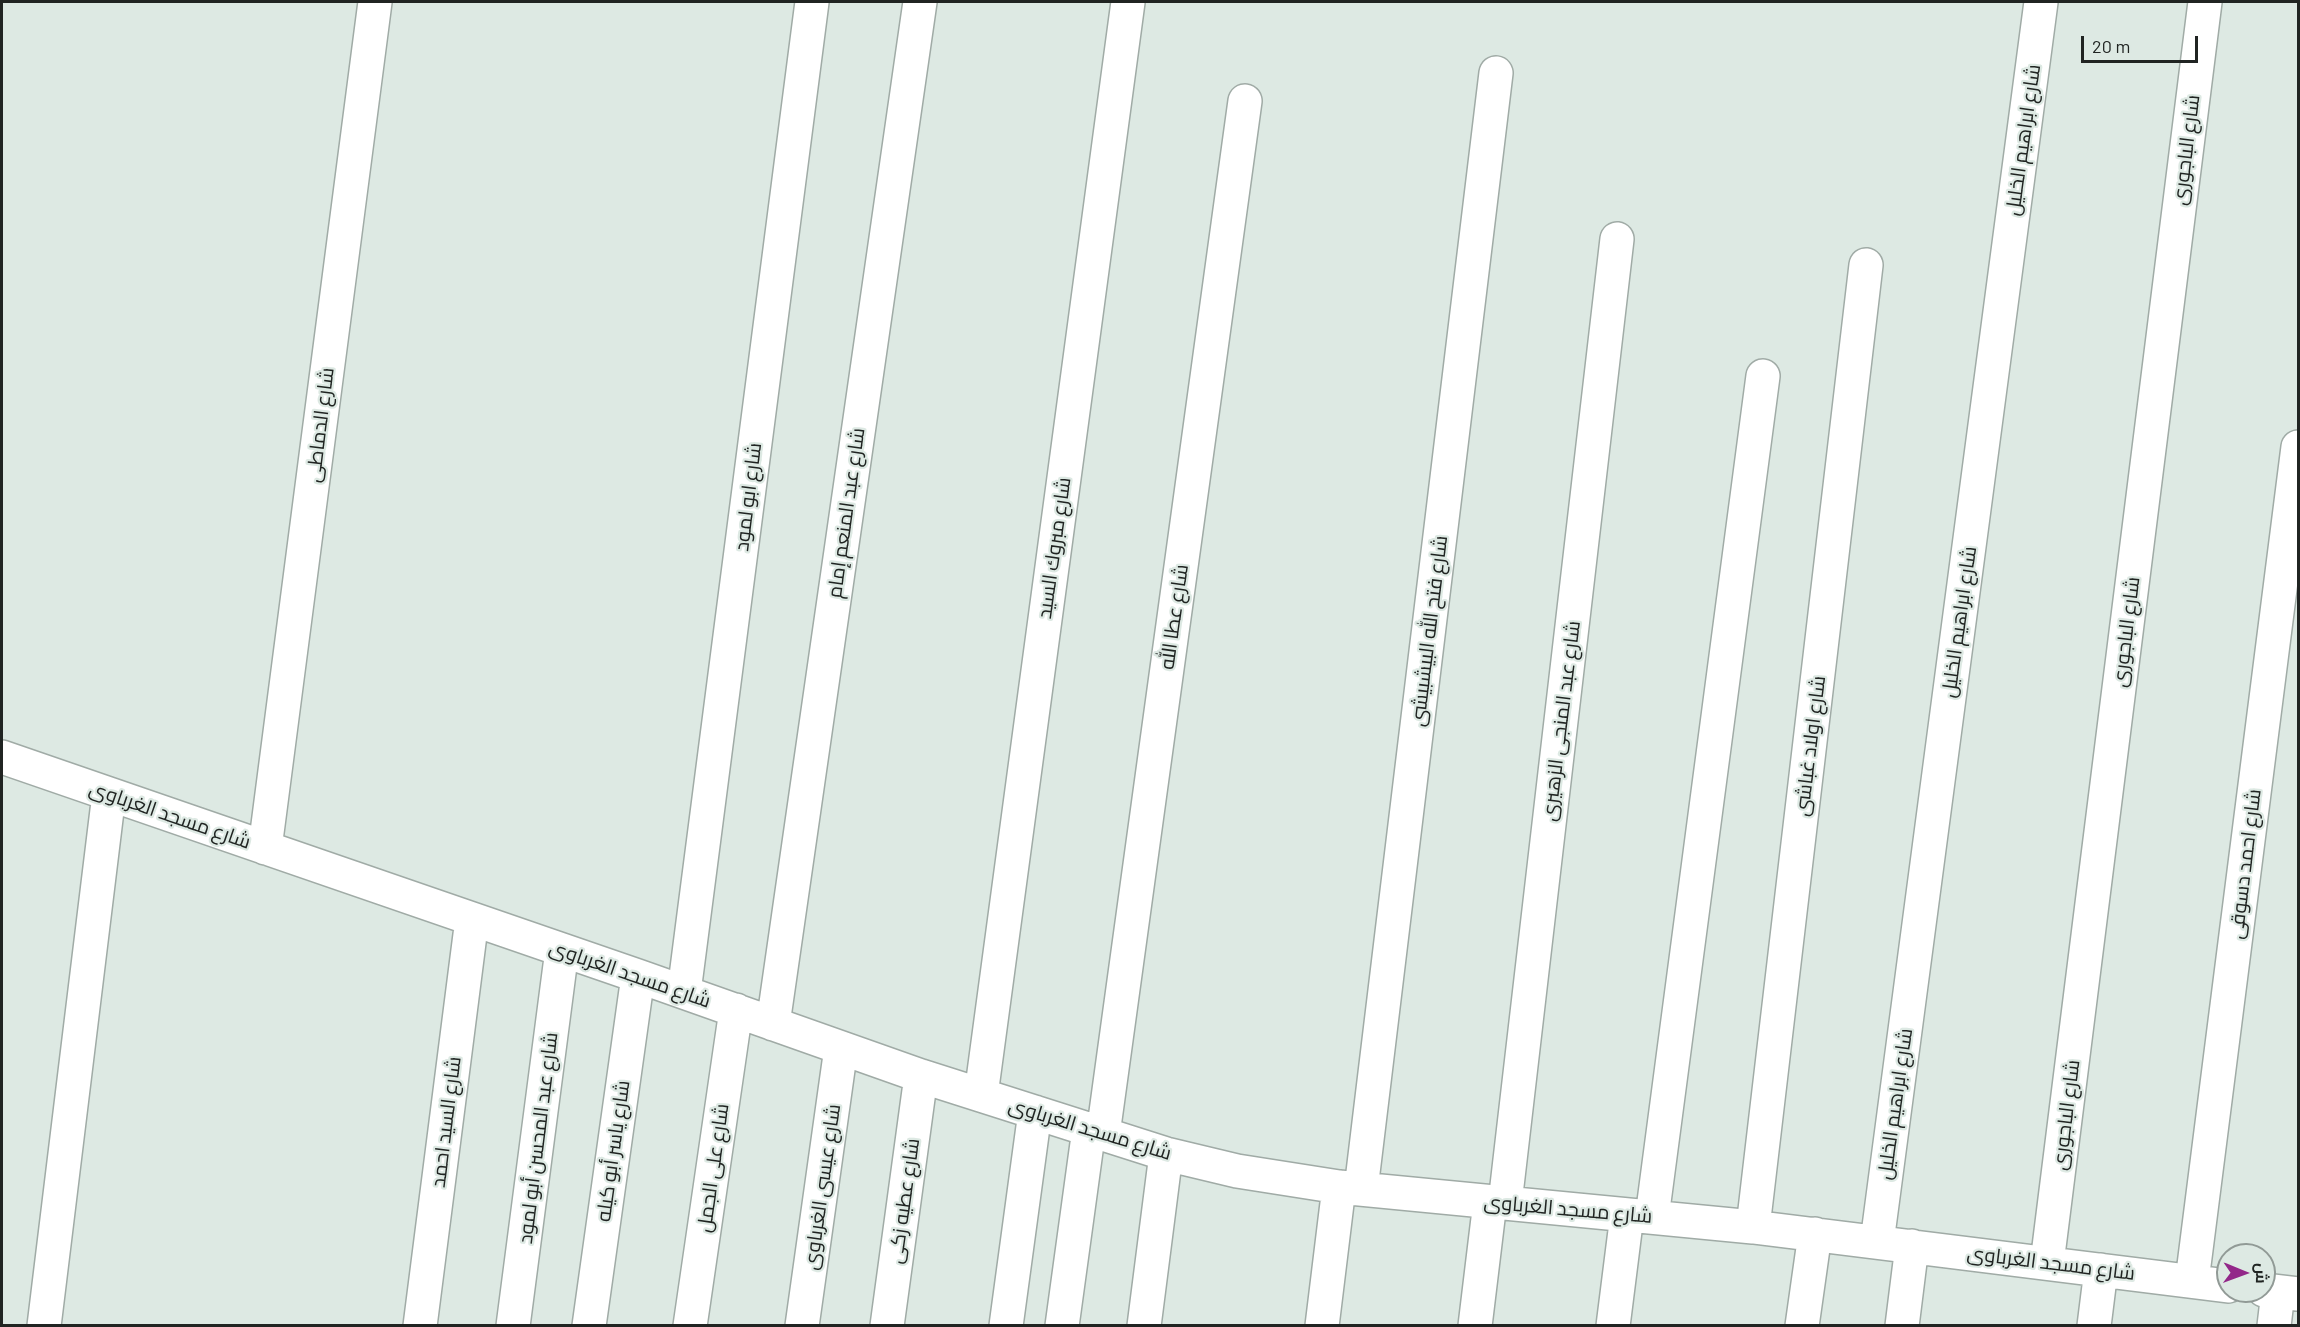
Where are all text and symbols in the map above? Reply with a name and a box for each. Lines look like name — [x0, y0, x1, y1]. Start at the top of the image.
scale bar — [2084, 24, 2201, 62]
text: 20 m — [2092, 35, 2130, 57]
street label: شارع ابراهيم الخليل — [2000, 63, 2046, 217]
street label: شارع الباجورى — [2167, 93, 2205, 207]
street label: شارع الدماطى — [301, 366, 339, 484]
street label: شارع عبد المنعم إمام — [822, 426, 870, 600]
street label: شارع ابو لمود — [729, 441, 767, 553]
street label: شارع مبروك السيد — [1032, 476, 1076, 620]
street label: شارع فتح الله البيشبيشى — [1405, 534, 1453, 728]
street label: شارع ابراهيم الخليل — [1936, 545, 1982, 699]
street label: شارع عطا الله — [1155, 563, 1193, 671]
street label: شارع الباجورى — [2107, 575, 2145, 689]
street label: شارع عبد المنجى الزهيرى — [1537, 619, 1585, 823]
street label: شارع اولاد غباشى — [1789, 674, 1831, 818]
street label: شارع مسجد الغرباوى — [86, 776, 254, 854]
street label: شارع احمد دسوقى — [2224, 788, 2266, 940]
street label: شارع مسجد الغرباوى — [546, 935, 714, 1013]
street label: شارع ابراهيم الخليل — [1872, 1027, 1918, 1181]
street label: شارع عبد المحسن أبو لمود — [513, 1031, 563, 1245]
street label: شارع السيد احمد — [426, 1055, 466, 1189]
street label: شارع الباجورى — [2047, 1058, 2085, 1172]
street label: شارع ياسر أبو كيله — [591, 1079, 635, 1223]
street label: شارع مسجد الغرباوى — [1006, 1093, 1174, 1165]
street label: شارع على الجمل — [692, 1102, 734, 1234]
street label: شارع عيسى الغرباوى — [798, 1103, 846, 1271]
street label: شارع عطيه زكى — [883, 1137, 925, 1265]
street label: شارع مسجد الغرباوى — [1483, 1190, 1653, 1228]
street label: شارع مسجد الغرباوى — [1966, 1241, 2136, 1285]
north arrow — [2216, 1243, 2276, 1303]
text: ش — [2253, 1263, 2272, 1284]

